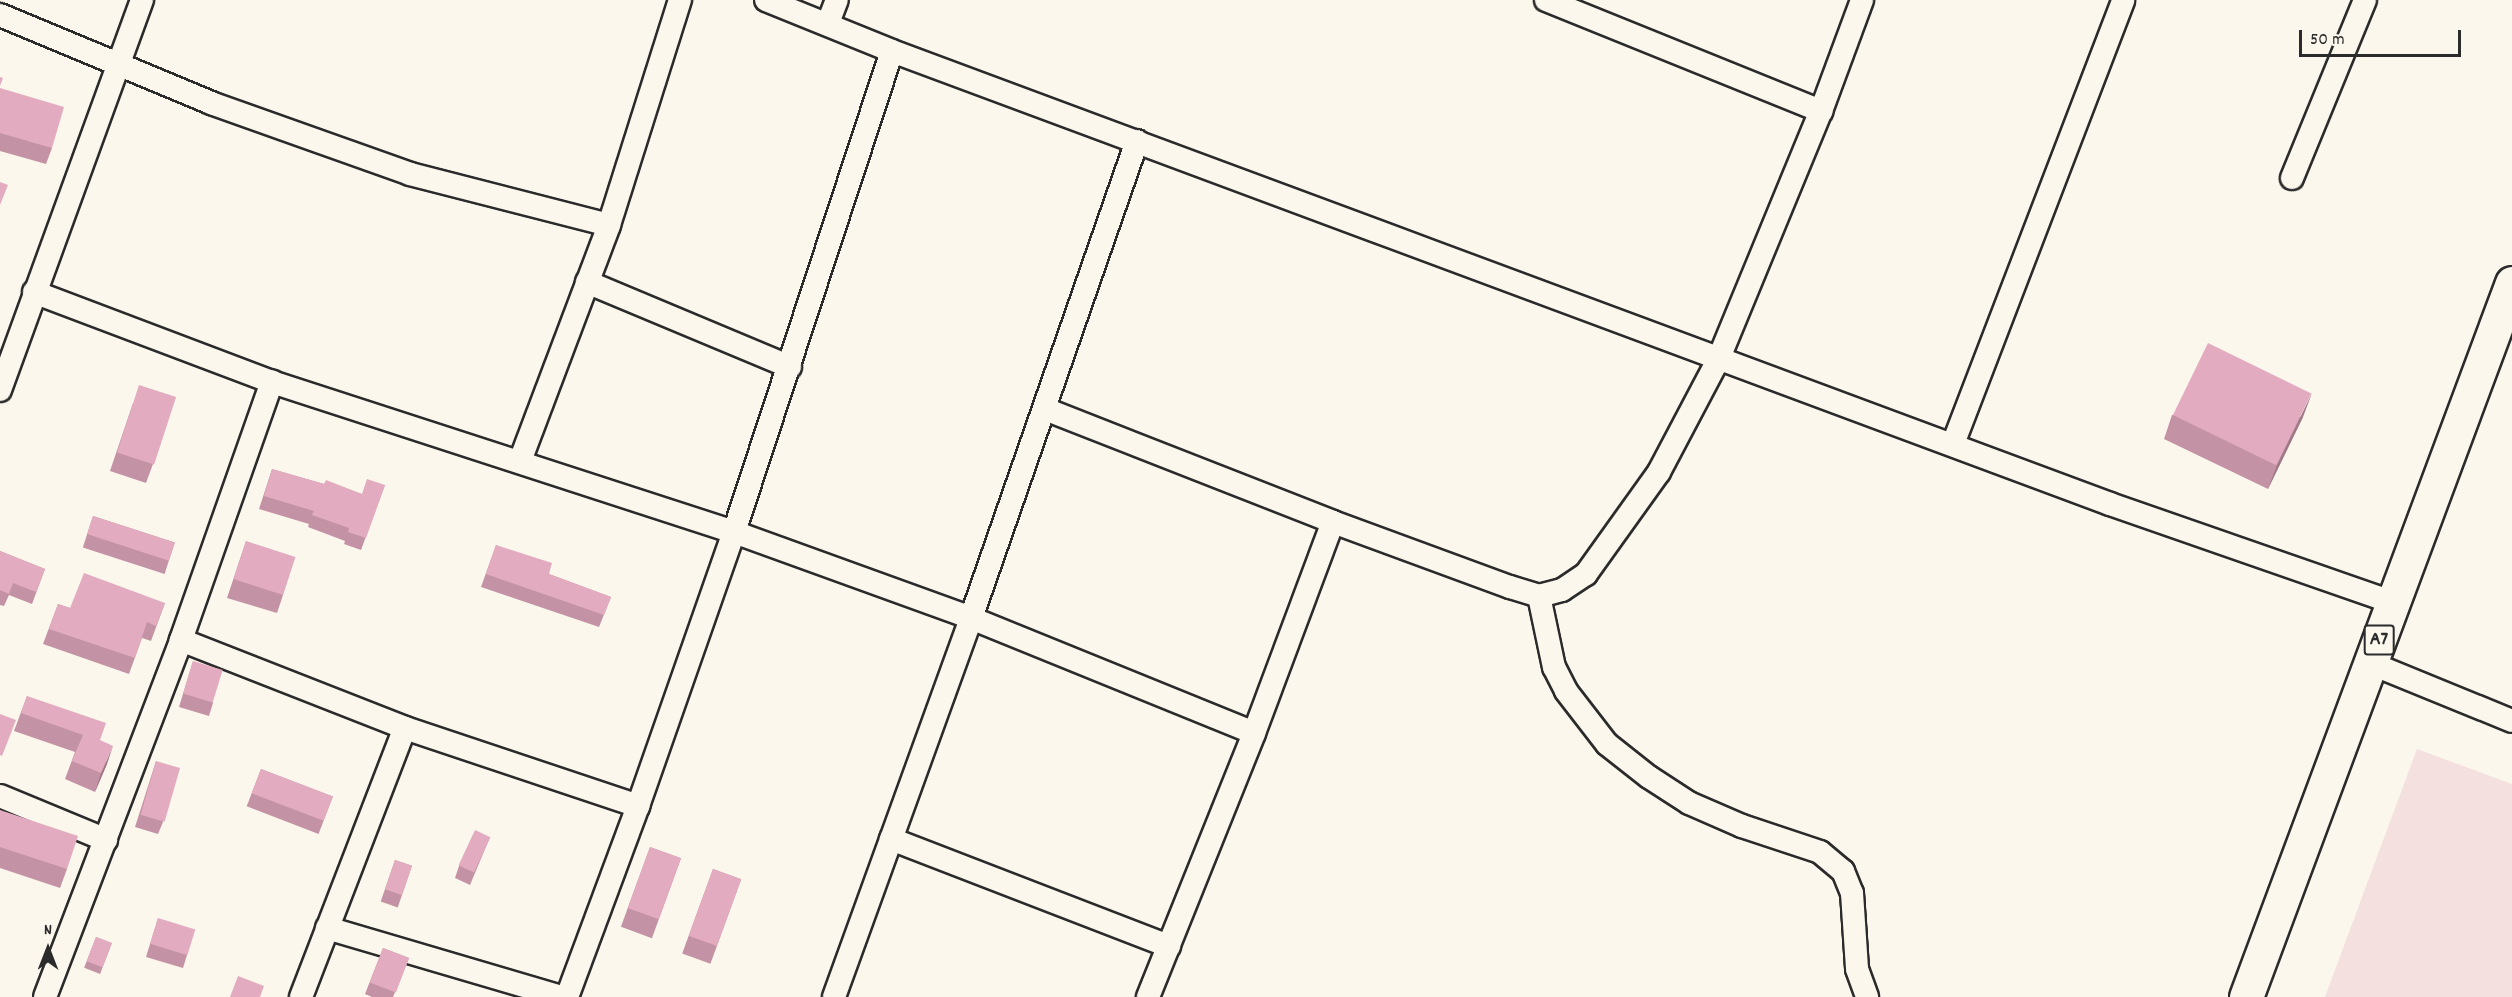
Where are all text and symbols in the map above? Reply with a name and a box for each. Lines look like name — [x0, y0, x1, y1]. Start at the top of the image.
scale bar — [2302, 18, 2464, 56]
text: 50 m — [2310, 28, 2345, 53]
road number: A7 — [2362, 623, 2396, 657]
north arrow — [18, 919, 78, 979]
text: N — [44, 919, 52, 942]

